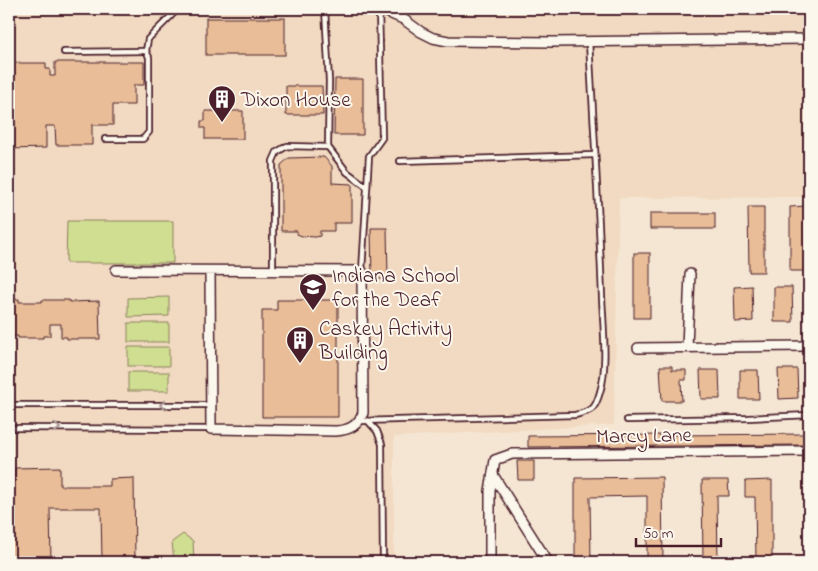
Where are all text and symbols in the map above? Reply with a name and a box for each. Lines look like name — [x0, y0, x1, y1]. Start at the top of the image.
building icon: Dixon House — [207, 84, 237, 123]
place label: Dixon House — [240, 86, 351, 116]
place label: Indiana School for the Deaf — [332, 262, 459, 316]
school or university icon: Indiana School for the Deaf — [298, 272, 328, 311]
place label: Caskey Activity Building — [318, 315, 452, 371]
building icon: Caskey Activity Building — [285, 325, 315, 364]
one-way arrow — [158, 400, 166, 410]
street label: Marcy Lane — [596, 421, 693, 455]
one-way arrow — [54, 423, 62, 433]
scale bar — [636, 516, 720, 548]
text: 50 m — [643, 523, 674, 545]

